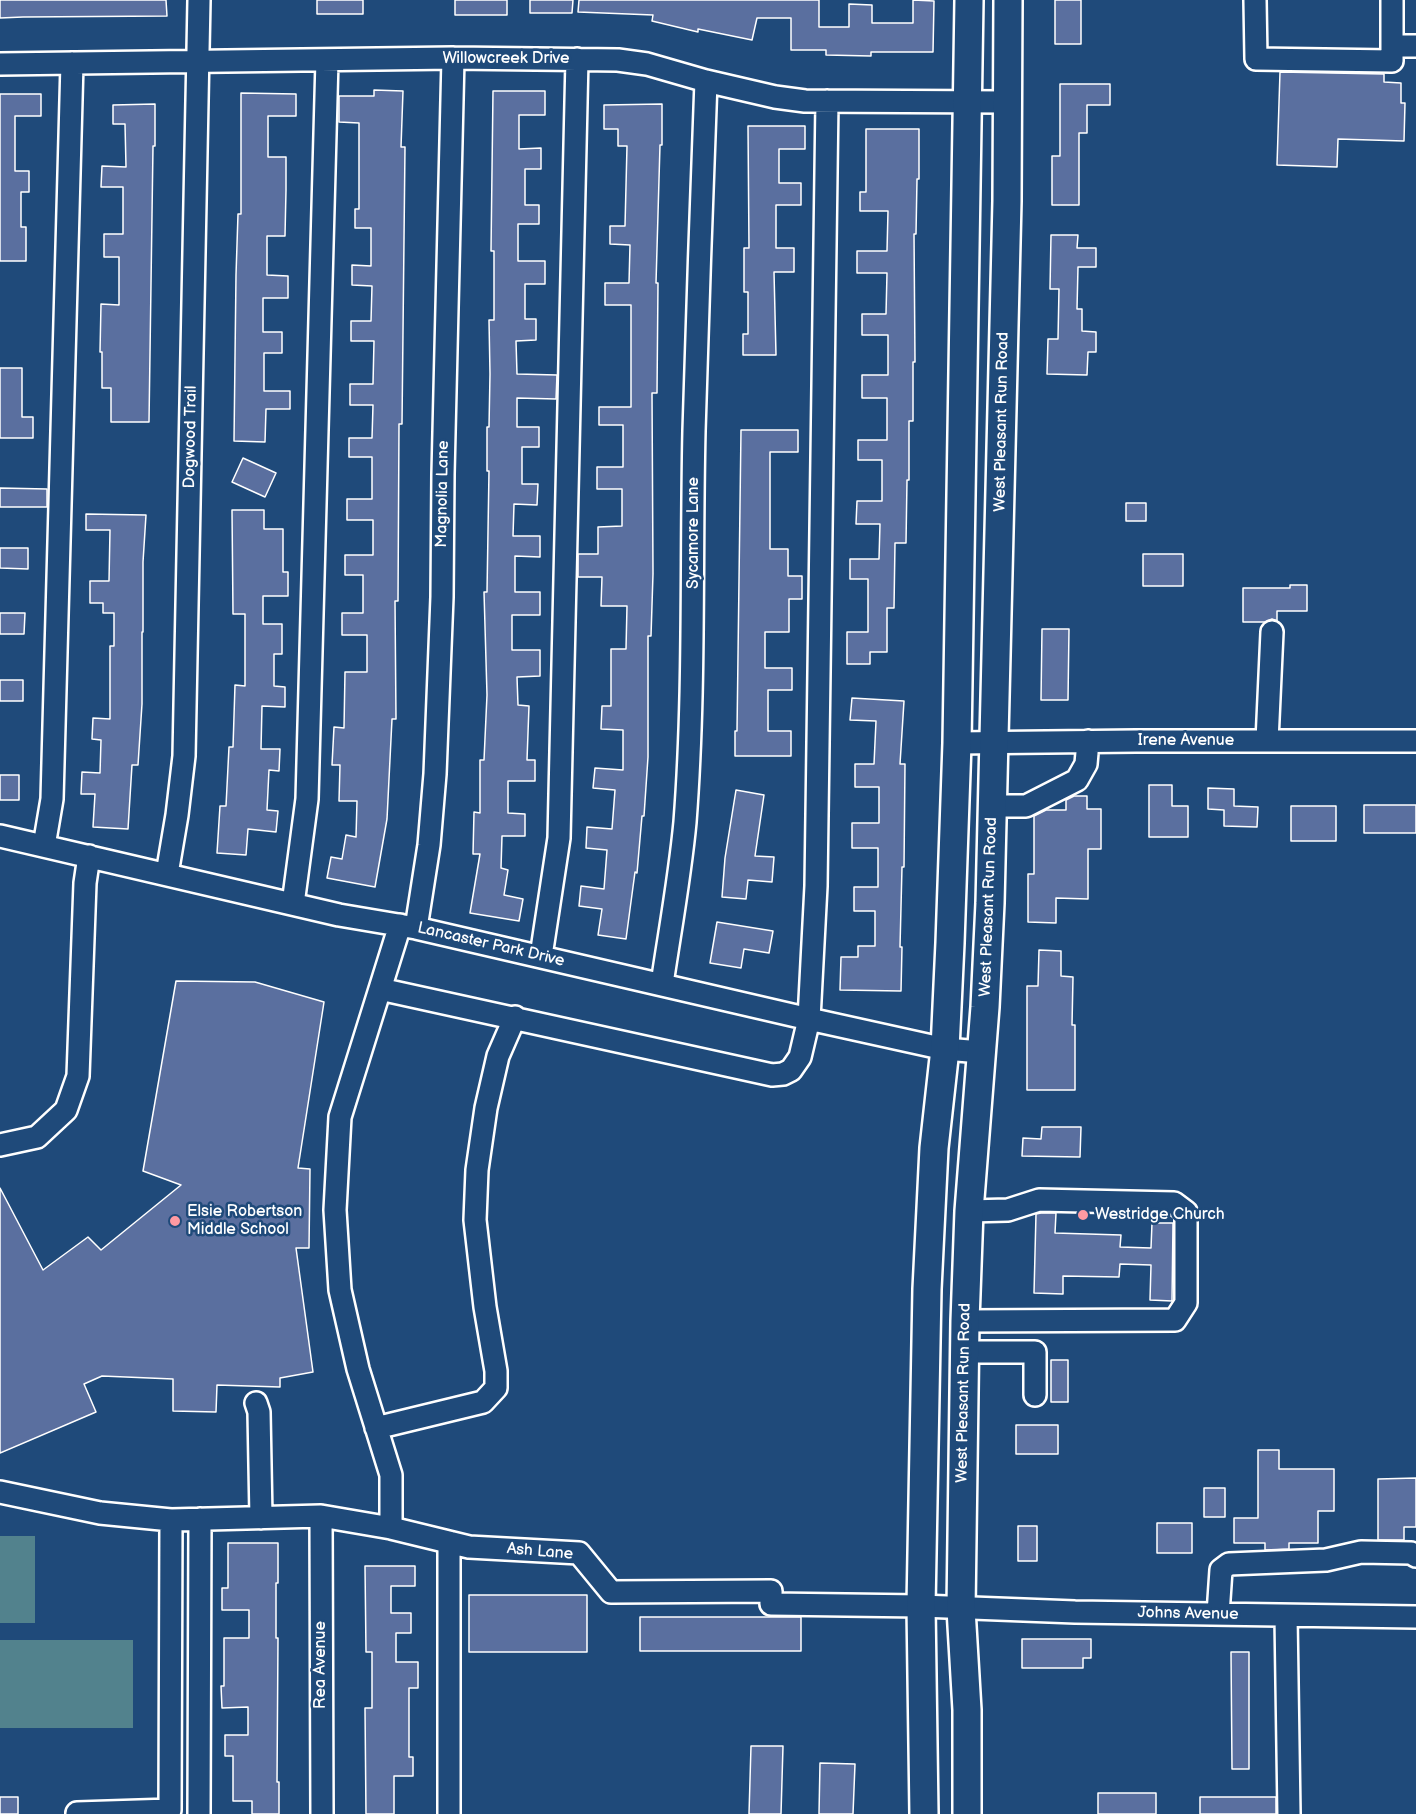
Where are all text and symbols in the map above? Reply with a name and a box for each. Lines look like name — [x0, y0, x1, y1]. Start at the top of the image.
street label: Willowcreek Drive — [443, 49, 569, 69]
street label: West Pleasant Run Road — [991, 332, 1013, 512]
street label: Dogwood Trail — [181, 385, 201, 489]
street label: Magnolia Lane — [432, 440, 454, 548]
street label: Sycamore Lane — [684, 477, 704, 589]
street label: Irene Avenue — [1138, 731, 1234, 751]
street label: West Pleasant Run Road — [976, 817, 1002, 997]
street label: Lancaster Park Drive — [416, 919, 566, 971]
place label: Elsie Robertson Middle School — [187, 1202, 302, 1240]
place label: Westridge Church — [1095, 1205, 1225, 1225]
marker: Westridge Church — [1076, 1208, 1090, 1222]
marker: Elsie Robertson Middle School — [168, 1214, 182, 1228]
street label: West Pleasant Run Road — [953, 1303, 975, 1483]
street label: Ash Lane — [506, 1540, 574, 1564]
street label: Johns Avenue — [1137, 1604, 1239, 1624]
street label: Rea Avenue — [311, 1621, 331, 1709]

